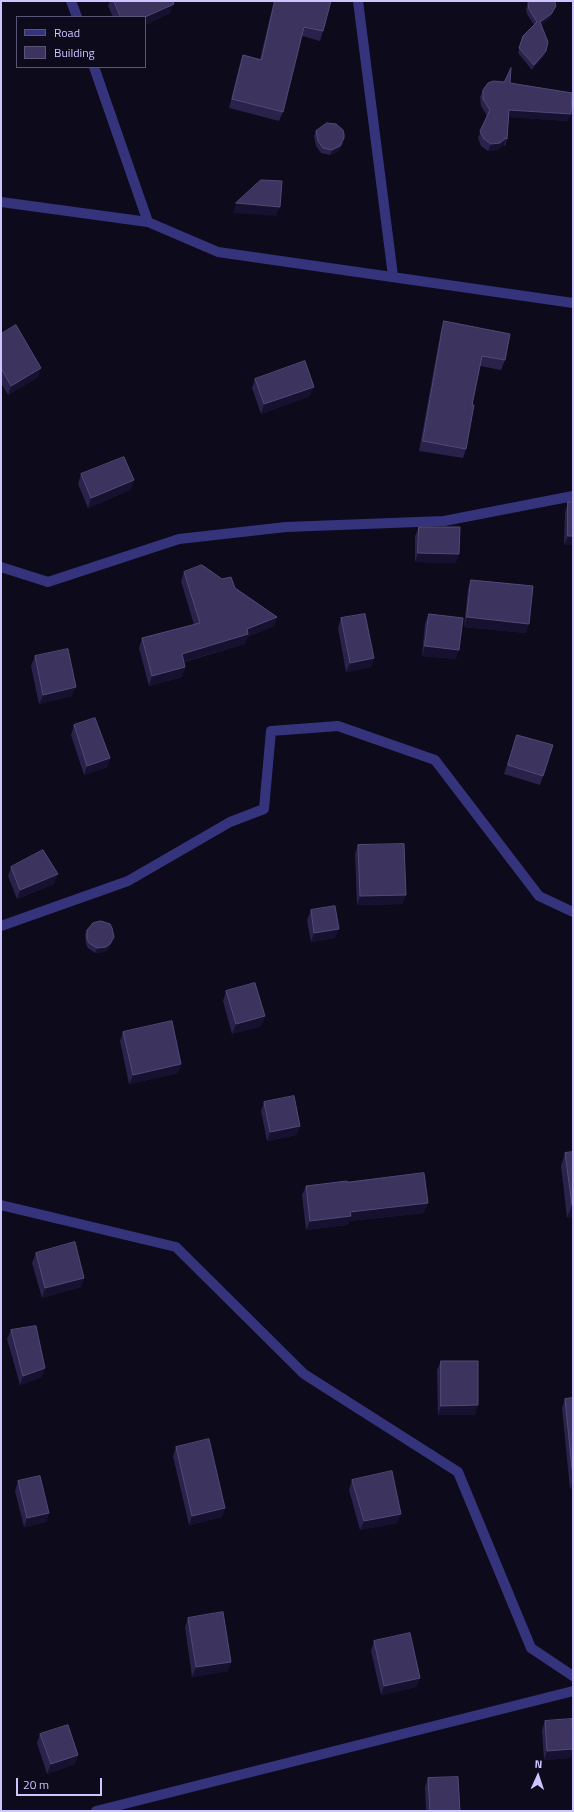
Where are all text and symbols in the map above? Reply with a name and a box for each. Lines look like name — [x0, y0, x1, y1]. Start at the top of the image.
legend — [16, 16, 146, 68]
text: Road — [54, 23, 80, 42]
text: Building — [54, 43, 95, 62]
north arrow — [518, 1756, 558, 1796]
text: N — [534, 1756, 543, 1772]
scale bar — [18, 1770, 104, 1796]
text: 20 m — [23, 1775, 49, 1794]

